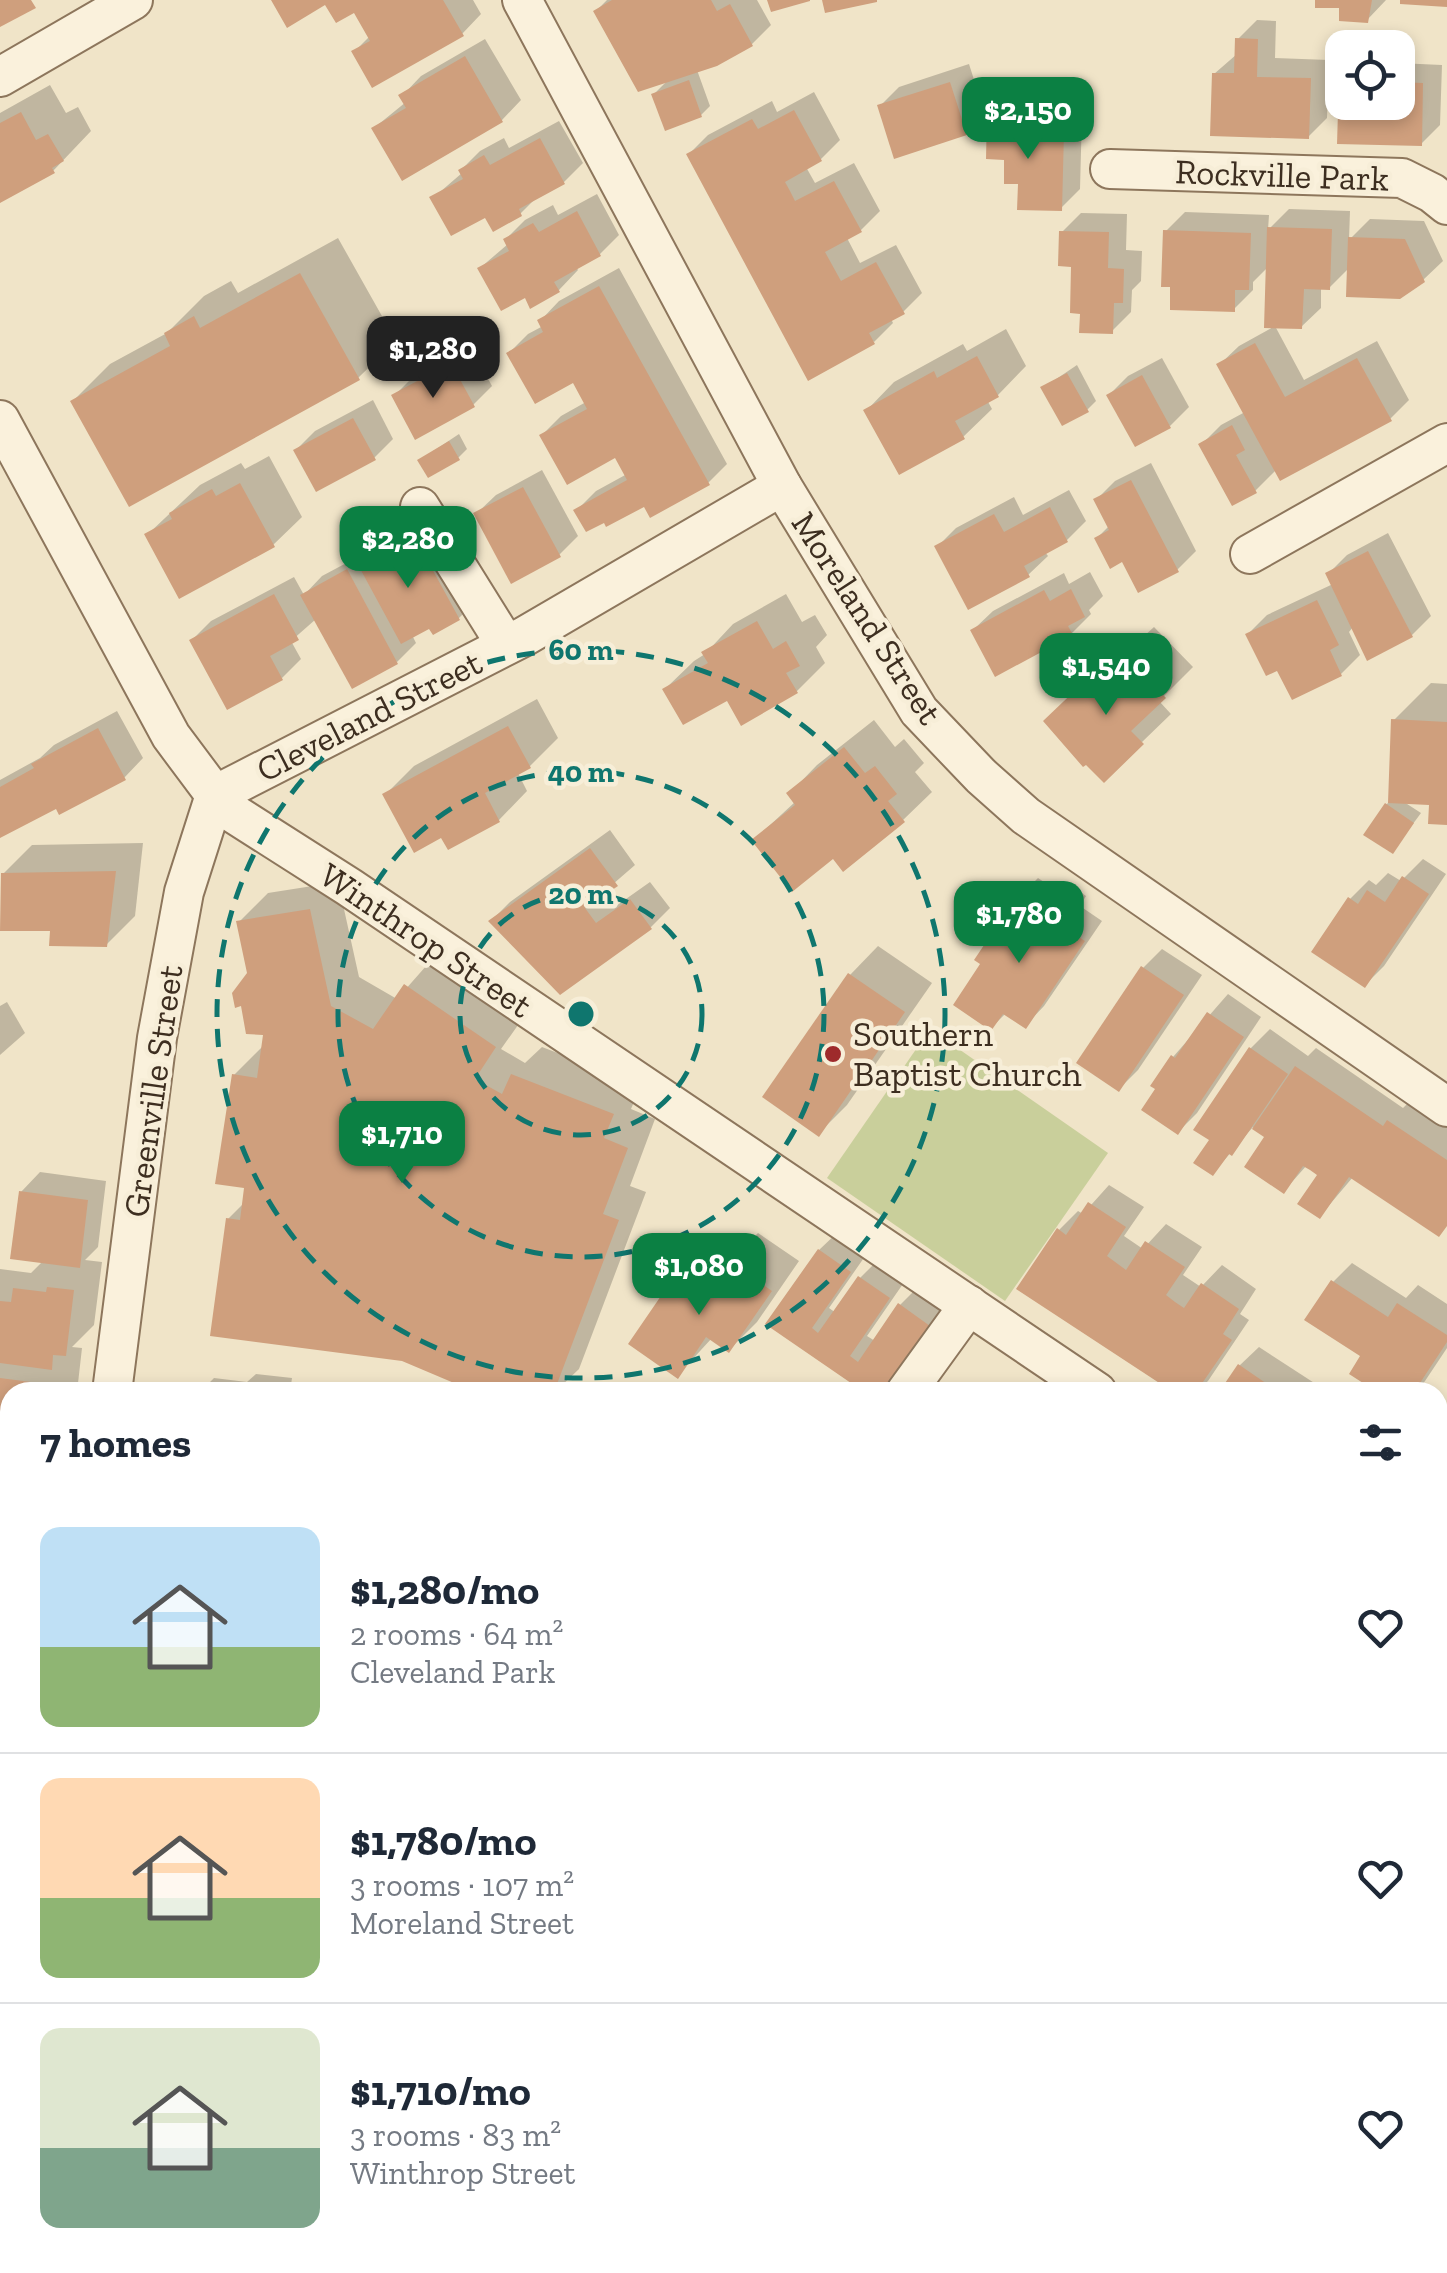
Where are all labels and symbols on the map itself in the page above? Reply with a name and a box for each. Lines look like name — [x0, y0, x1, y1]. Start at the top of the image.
pin: $2,150 — [947, 77, 1109, 162]
street label: Rockville Park — [1175, 150, 1389, 200]
pin: $1,280 — [352, 316, 514, 401]
street label: Moreland Street — [783, 504, 951, 732]
pin: $2,280 — [327, 506, 489, 591]
text: 60 m — [548, 632, 614, 668]
pin: $1,540 — [1025, 633, 1187, 718]
street label: Cleveland Street — [249, 641, 489, 791]
text: 40 m — [548, 754, 614, 790]
street label: Winthrop Street — [312, 854, 540, 1026]
text: 20 m — [548, 876, 614, 912]
pin: $1,780 — [938, 881, 1100, 966]
street label: Greenville Street — [115, 962, 191, 1220]
centre of rings — [563, 996, 599, 1032]
place label: Southern Baptist Church — [853, 1013, 1082, 1095]
marker: Southern Baptist Church — [822, 1043, 844, 1065]
pin: $1,710 — [321, 1101, 483, 1186]
pin: $1,080 — [618, 1233, 780, 1318]

